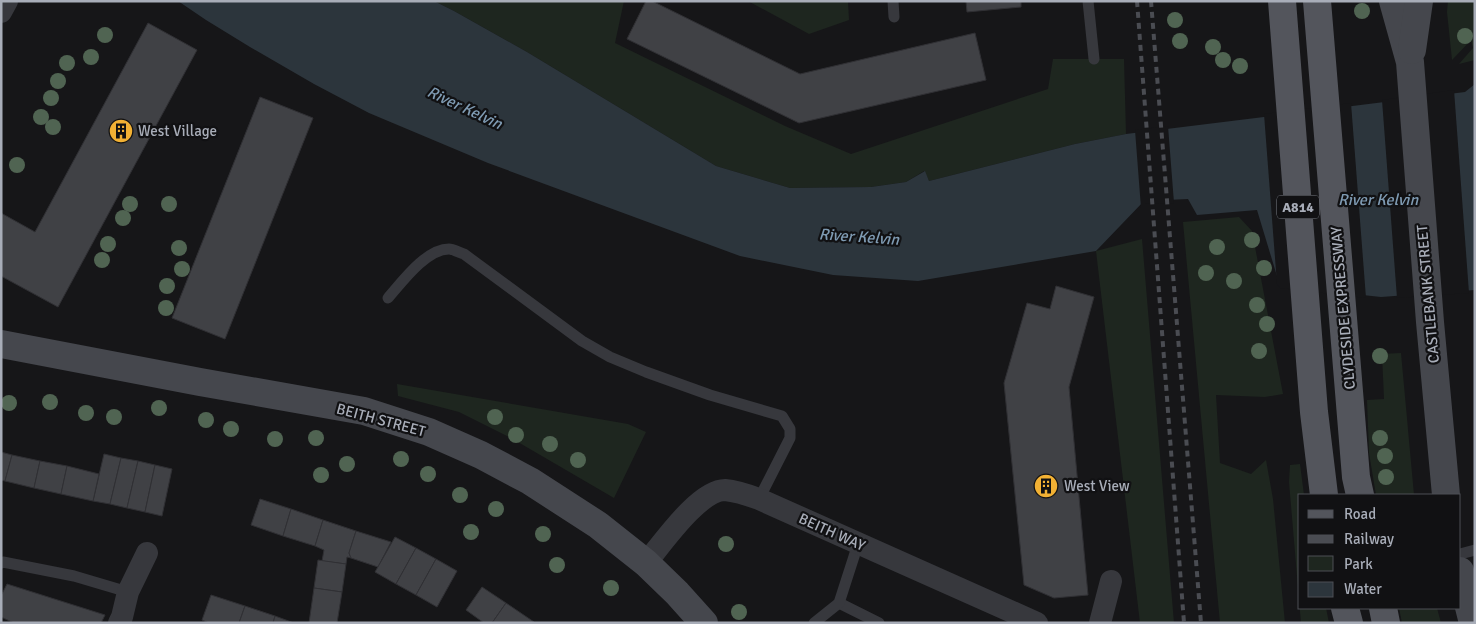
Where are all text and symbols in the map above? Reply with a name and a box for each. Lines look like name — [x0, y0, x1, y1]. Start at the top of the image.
water label: River Kelvin — [424, 82, 506, 134]
building icon: West Village — [108, 118, 134, 144]
place label: West Village — [138, 122, 217, 140]
water label: River Kelvin — [1338, 190, 1419, 210]
road number: A814 — [1277, 196, 1319, 218]
street label: CASTLEBANK STREET — [1413, 223, 1443, 364]
water label: River Kelvin — [818, 224, 901, 250]
street label: CLYDESIDE EXPRESSWAY — [1327, 225, 1359, 390]
street label: BEITH STREET — [335, 399, 428, 441]
building icon: West View — [1033, 473, 1059, 499]
place label: West View — [1064, 477, 1130, 495]
legend — [1298, 494, 1461, 609]
text: Road — [1344, 505, 1376, 523]
street label: BEITH WAY — [796, 509, 869, 555]
text: Railway — [1344, 530, 1394, 548]
text: Park — [1344, 555, 1373, 573]
text: Water — [1344, 580, 1382, 598]

